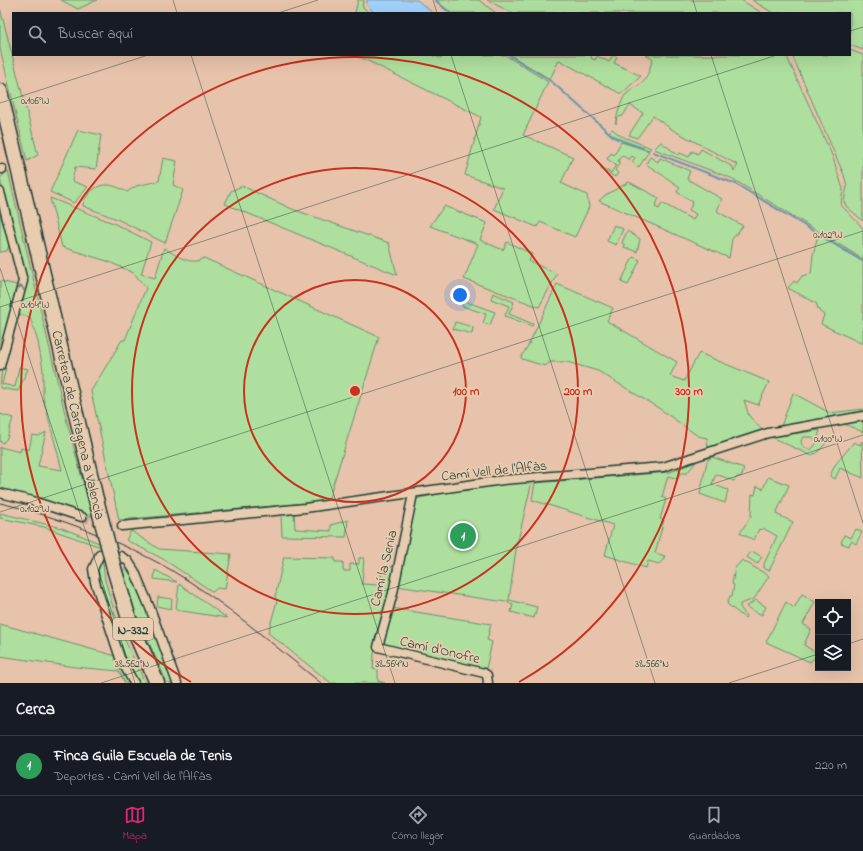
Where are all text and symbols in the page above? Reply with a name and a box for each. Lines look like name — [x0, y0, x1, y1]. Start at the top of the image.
search box — [12, 12, 851, 56]
icon: search — [26, 23, 48, 45]
text: Buscar aquí — [58, 23, 133, 45]
text: 0.106°W — [21, 94, 50, 109]
text: 0.102°W — [813, 228, 843, 243]
one-way arrow — [17, 285, 25, 291]
your location — [450, 285, 470, 305]
text: 0.104°W — [21, 298, 49, 313]
street label: Carretera de Cartagena a Valencia — [45, 329, 110, 522]
text: 100 m — [453, 383, 480, 401]
text: 200 m — [563, 383, 593, 401]
text: 300 m — [674, 383, 704, 401]
centre of rings — [348, 384, 362, 398]
text: 0.100°W — [814, 432, 843, 447]
street label: Camí Vell de l'Alfàs — [440, 455, 548, 487]
text: 0.102°W — [20, 502, 50, 517]
pin: 1 — [450, 521, 476, 551]
street label: Camí la Senia — [365, 528, 403, 609]
map controls — [815, 599, 851, 671]
button: locate — [815, 599, 851, 635]
road number: N-332 — [113, 618, 153, 640]
street label: Camí d'Onofre — [398, 631, 482, 670]
button: layers — [815, 635, 851, 671]
text: 38.562°N — [115, 657, 149, 672]
text: 38.564°N — [375, 657, 409, 672]
text: 38.566°N — [635, 657, 669, 672]
text: Cerca — [16, 697, 55, 722]
text: Finca Guila Escuela de Tenis — [54, 745, 232, 767]
text: 1 — [27, 756, 31, 775]
text: 220 m — [815, 756, 847, 775]
text: Deportes · Camí Vell de l'Alfàs — [54, 767, 212, 786]
tab: Mapa — [122, 804, 147, 844]
tab: Cómo llegar — [392, 804, 444, 844]
tab: Guardados — [688, 804, 741, 844]

